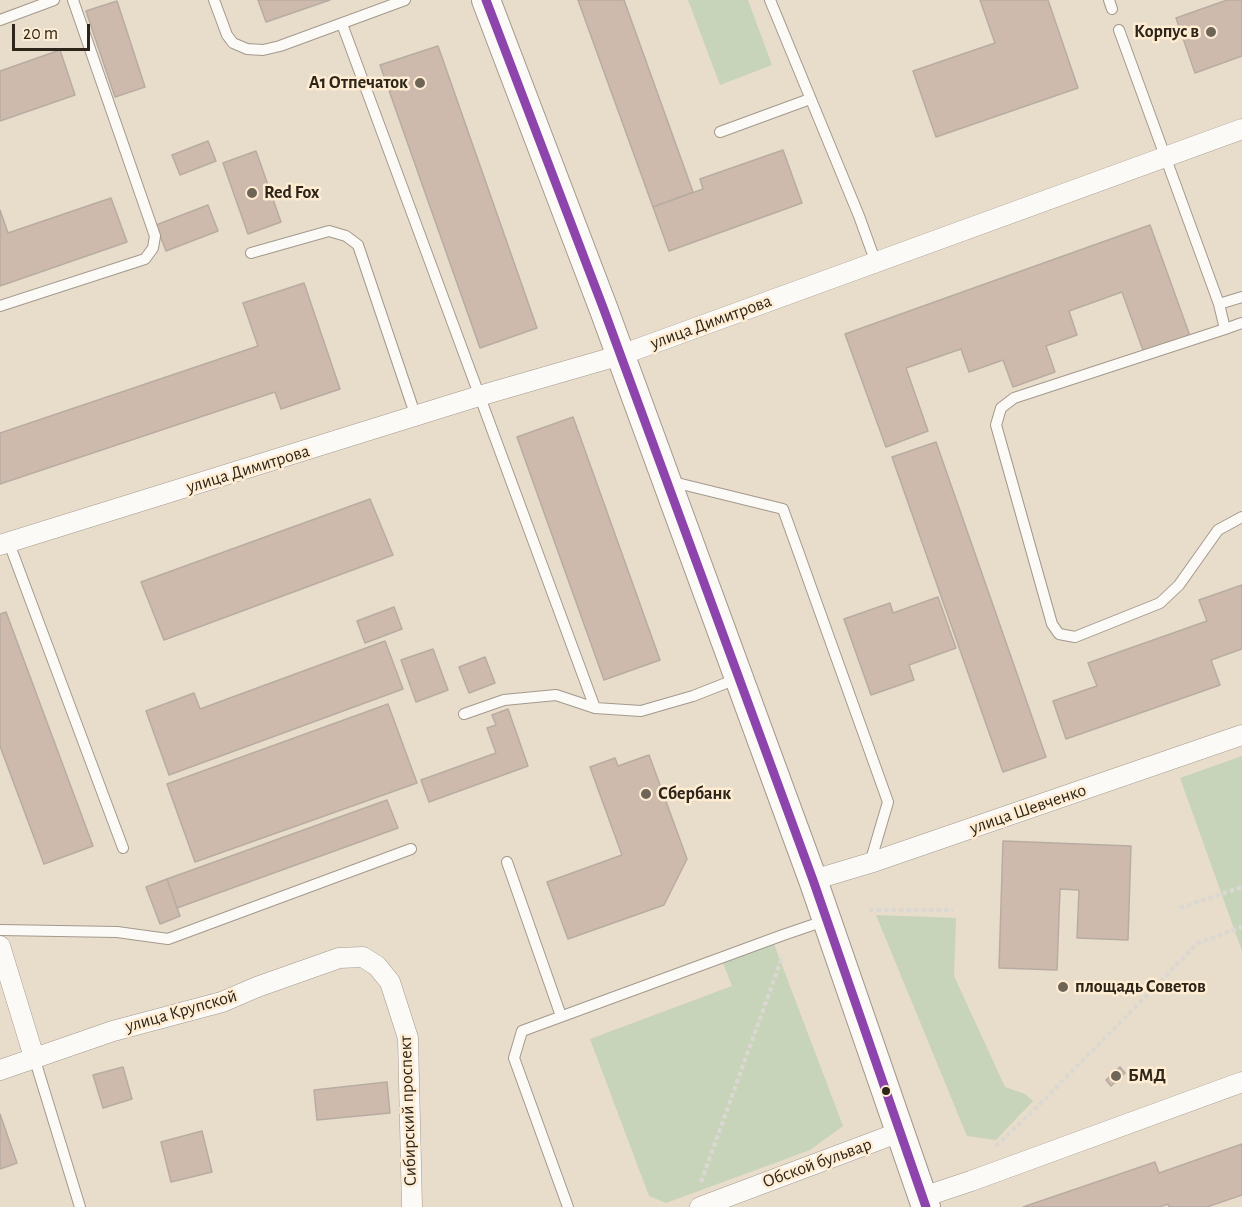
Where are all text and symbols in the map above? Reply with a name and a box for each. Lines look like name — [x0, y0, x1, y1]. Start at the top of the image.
scale bar — [15, 12, 93, 50]
place label: Корпус в — [1134, 21, 1199, 43]
text: 20 m — [23, 25, 58, 43]
marker: Корпус в — [1204, 25, 1218, 39]
place label: А1 Отпечаток — [309, 72, 408, 94]
marker: А1 Отпечаток — [413, 76, 427, 90]
place label: Red Fox — [264, 182, 319, 204]
marker: Red Fox — [245, 186, 259, 200]
street label: улица Димитрова — [647, 290, 775, 354]
street label: улица Димитрова — [184, 440, 312, 498]
street label: улица Шевченко — [967, 779, 1089, 839]
place label: Сбербанк — [658, 783, 731, 805]
marker: Сбербанк — [639, 787, 653, 801]
place label: площадь Советов — [1075, 976, 1206, 998]
marker: площадь Советов — [1056, 980, 1070, 994]
street label: улица Крупской — [123, 985, 239, 1037]
street label: Сибирский проспект — [395, 1035, 421, 1187]
place label: БМД — [1128, 1065, 1166, 1087]
marker: БМД — [1109, 1069, 1123, 1083]
unlabelled marker — [880, 1085, 892, 1097]
street label: Обской бульвар — [759, 1133, 875, 1193]

